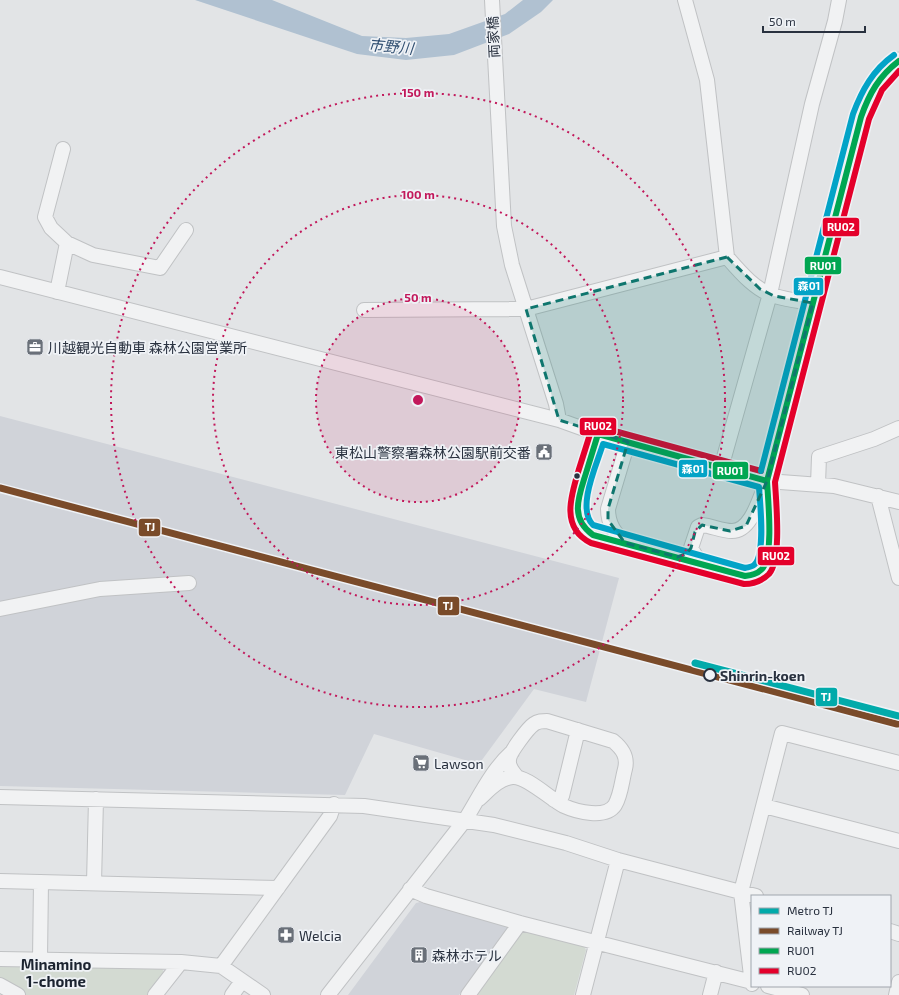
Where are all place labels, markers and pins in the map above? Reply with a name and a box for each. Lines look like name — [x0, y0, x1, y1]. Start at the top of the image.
office icon: 川越観光自動車 森林公園営業所 — [25, 337, 45, 357]
place label: 川越観光自動車 森林公園営業所 — [48, 339, 247, 356]
centre of rings — [411, 393, 425, 407]
public building icon: 東松山警察署森林公園駅前交番 — [534, 442, 554, 462]
place label: 東松山警察署森林公園駅前交番 — [335, 444, 531, 461]
unlabelled marker — [572, 471, 582, 481]
place label: Shinrin-koen — [720, 667, 805, 684]
marker: Shinrin-koen — [703, 668, 717, 682]
supermarket icon: Lawson — [411, 753, 431, 773]
place label: Lawson — [434, 755, 484, 772]
pharmacy icon: Welcia — [276, 925, 296, 945]
place label: Welcia — [299, 927, 342, 944]
building icon: 森林ホテル — [409, 945, 429, 965]
place label: 森林ホテル — [432, 947, 502, 964]

